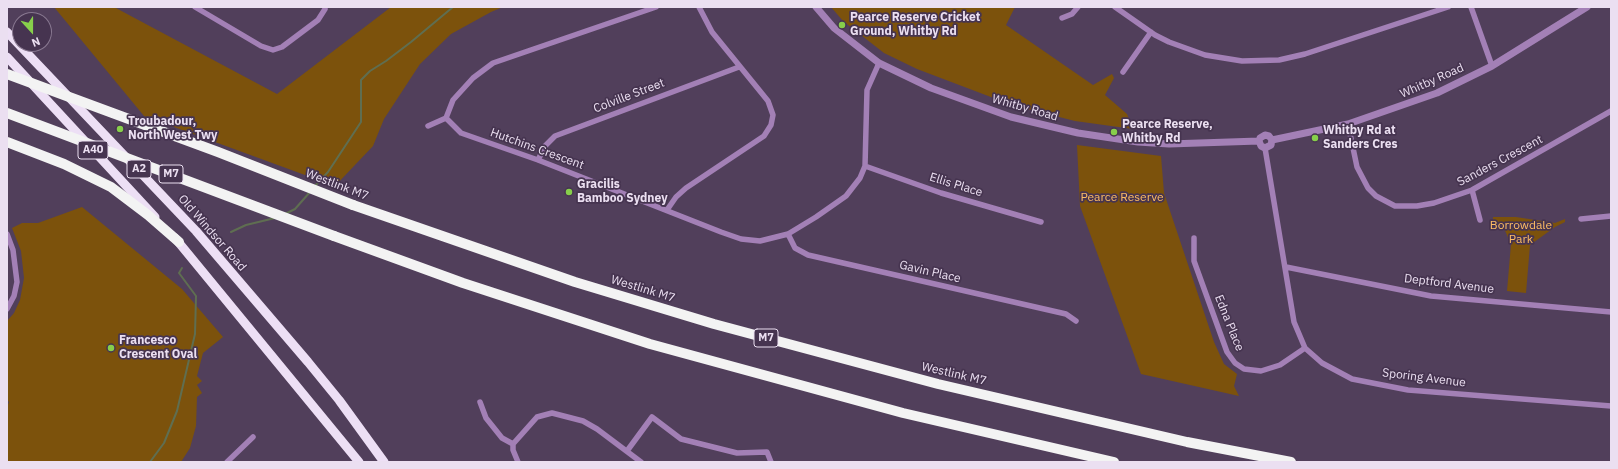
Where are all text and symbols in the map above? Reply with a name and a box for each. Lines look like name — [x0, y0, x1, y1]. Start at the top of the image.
place label: Pearce Reserve Cricket Ground, Whitby Rd — [850, 11, 980, 39]
north arrow — [12, 12, 52, 52]
marker: Pearce Reserve Cricket Ground, Whitby Rd — [837, 20, 847, 30]
text: N — [30, 34, 42, 50]
street label: Whitby Road — [1398, 61, 1466, 101]
street label: Colville Street — [591, 76, 667, 116]
street label: Whitby Road — [990, 92, 1060, 124]
place label: Troubadour, North West Twy — [128, 115, 218, 143]
place label: Pearce Reserve, Whitby Rd — [1122, 118, 1213, 146]
marker: Troubadour, North West Twy — [115, 124, 125, 134]
place label: Whitby Rd at Sanders Cres — [1323, 124, 1398, 152]
street label: Hutchins Crescent — [488, 125, 586, 173]
marker: Pearce Reserve, Whitby Rd — [1109, 127, 1119, 137]
street label: Sanders Crescent — [1455, 132, 1545, 190]
marker: Whitby Rd at Sanders Cres — [1310, 133, 1320, 143]
road number: A40 — [78, 141, 108, 159]
road number: A2 — [127, 160, 151, 178]
road number: M7 — [159, 165, 183, 183]
street label: Westlink M7 — [303, 166, 371, 204]
street label: Ellis Place — [928, 170, 984, 200]
place label: Gracilis Bamboo Sydney — [577, 178, 668, 206]
marker: Gracilis Bamboo Sydney — [564, 187, 574, 197]
park label: Pearce Reserve — [1080, 191, 1164, 205]
street label: Old Windsor Road — [175, 192, 249, 274]
park label: Borrowdale Park — [1490, 219, 1552, 247]
street label: Gavin Place — [898, 258, 962, 286]
street label: Deptford Avenue — [1403, 271, 1495, 297]
street label: Westlink M7 — [609, 272, 677, 306]
street label: Edna Place — [1211, 293, 1247, 353]
road number: M7 — [754, 329, 778, 347]
place label: Francesco Crescent Oval — [119, 334, 197, 362]
marker: Francesco Crescent Oval — [106, 343, 116, 353]
street label: Westlink M7 — [920, 360, 988, 388]
street label: Sporing Avenue — [1381, 366, 1467, 390]

